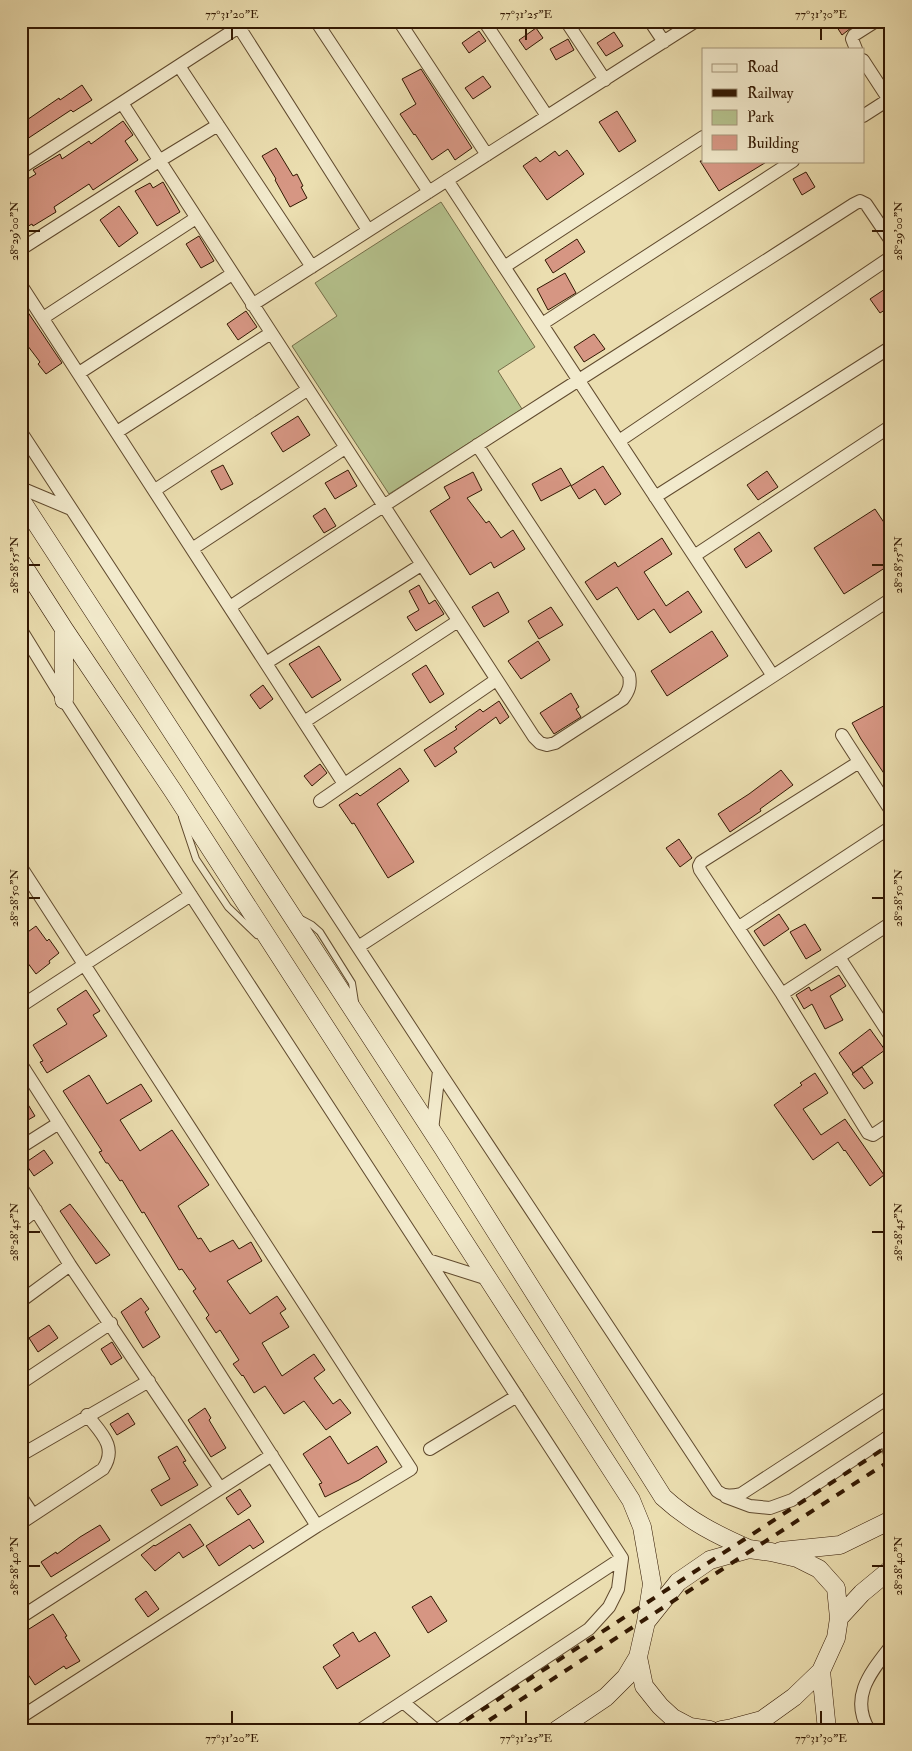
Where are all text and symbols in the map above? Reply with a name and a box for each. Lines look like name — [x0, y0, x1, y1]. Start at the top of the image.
text: 77°31'20"E — [205, 7, 259, 22]
text: 77°31'25"E — [500, 7, 553, 22]
text: 77°31'30"E — [795, 7, 847, 22]
legend — [702, 48, 864, 162]
text: Road — [747, 58, 779, 77]
text: Railway — [747, 84, 794, 103]
text: Park — [747, 108, 774, 127]
text: Building — [747, 134, 799, 153]
text: 28°29'00"N — [7, 201, 22, 261]
text: 28°29'00"N — [891, 201, 906, 261]
text: 28°28'55"N — [7, 536, 22, 594]
text: 28°28'55"N — [891, 536, 906, 594]
text: 28°28'50"N — [7, 869, 22, 927]
text: 28°28'50"N — [891, 869, 906, 927]
text: 28°28'45"N — [7, 1203, 22, 1261]
text: 28°28'45"N — [891, 1203, 906, 1261]
text: 28°28'40"N — [7, 1536, 22, 1596]
text: 28°28'40"N — [891, 1536, 906, 1596]
text: 77°31'20"E — [205, 1731, 259, 1746]
text: 77°31'25"E — [500, 1731, 553, 1746]
text: 77°31'30"E — [795, 1731, 847, 1746]

